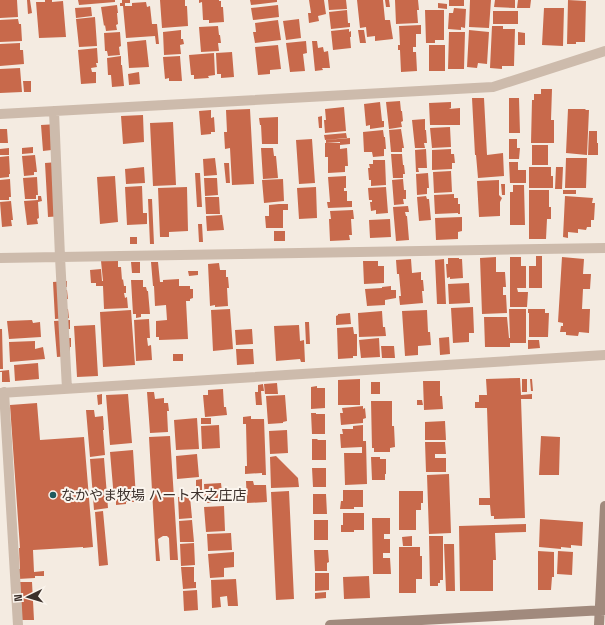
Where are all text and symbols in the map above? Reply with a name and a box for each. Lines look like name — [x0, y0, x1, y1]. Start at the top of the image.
place label: なかやま牧場 ハート木之庄店 — [61, 486, 247, 504]
marker: なかやま牧場 ハート木之庄店 — [48, 490, 58, 500]
north arrow — [8, 577, 48, 617]
text: N — [11, 594, 25, 602]

